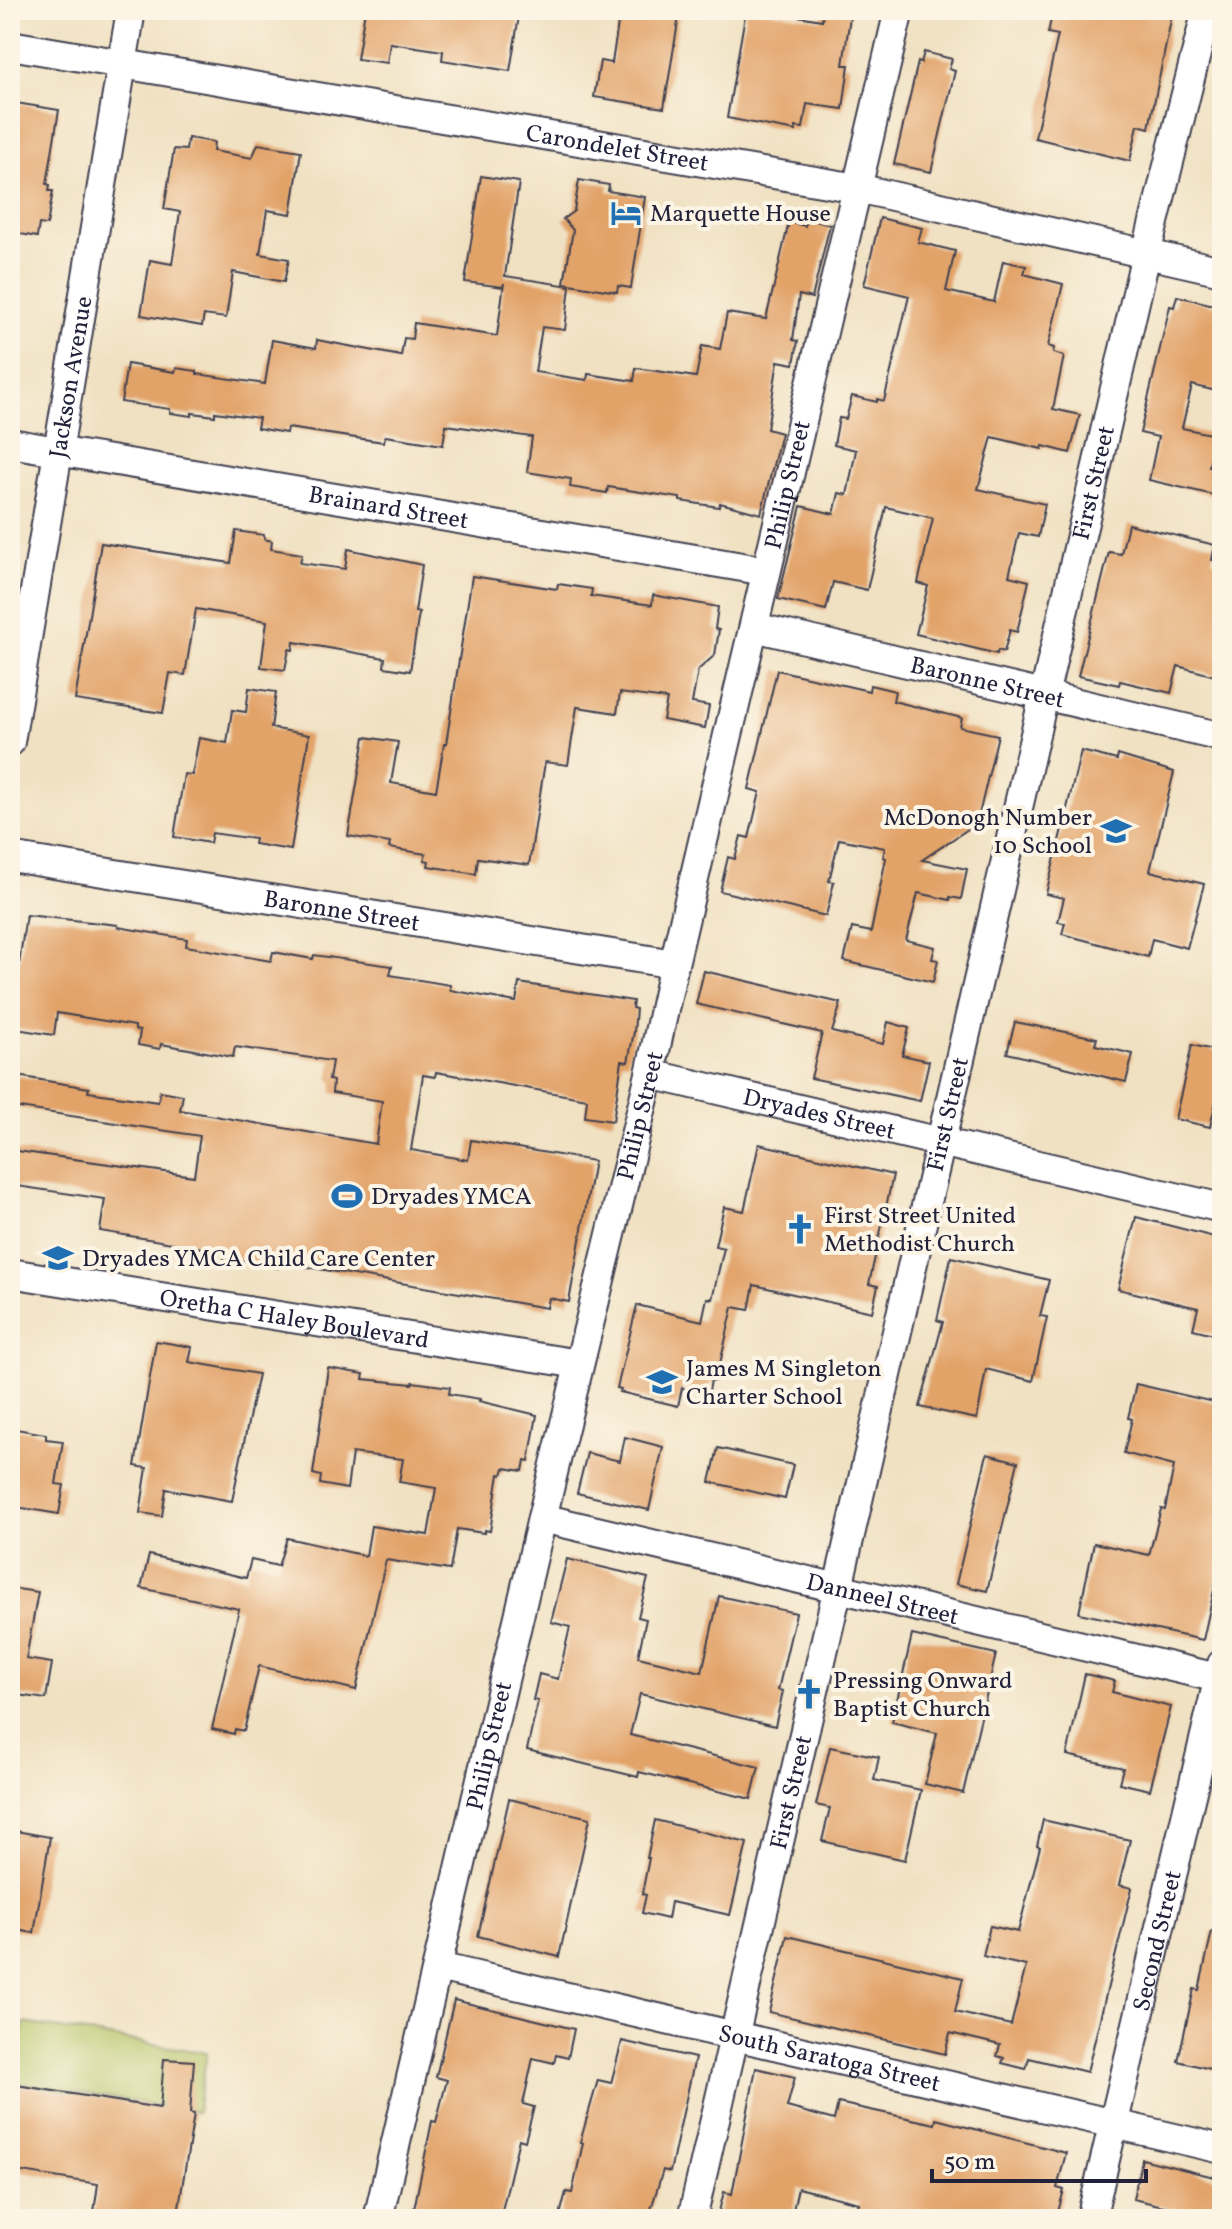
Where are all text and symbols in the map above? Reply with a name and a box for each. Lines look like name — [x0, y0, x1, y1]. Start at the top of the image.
street label: Carondelet Street — [523, 117, 711, 182]
hotel icon: Marquette House — [609, 196, 643, 230]
place label: Marquette House — [650, 198, 831, 232]
street label: Jackson Avenue — [42, 294, 102, 461]
street label: Philip Street — [757, 417, 821, 553]
street label: First Street — [1065, 423, 1125, 544]
street label: Brainard Street — [306, 479, 471, 539]
street label: Baronne Street — [907, 649, 1068, 718]
place label: McDonogh Number 10 School — [884, 802, 1092, 864]
school or university icon: McDonogh Number 10 School — [1099, 814, 1133, 848]
street label: Baronne Street — [261, 883, 422, 942]
street label: Philip Street — [610, 1048, 673, 1184]
street label: First Street — [920, 1054, 979, 1175]
street label: Dryades Street — [739, 1081, 899, 1150]
sports icon: Dryades YMCA — [330, 1179, 364, 1213]
place label: Dryades YMCA — [371, 1181, 532, 1215]
place label: First Street United Methodist Church — [824, 1200, 1016, 1262]
church icon: First Street United Methodist Church — [783, 1212, 817, 1246]
school or university icon: Dryades YMCA Child Care Center — [41, 1241, 75, 1275]
place label: Dryades YMCA Child Care Center — [82, 1243, 435, 1277]
street label: Oretha C Haley Boulevard — [157, 1282, 431, 1359]
place label: James M Singleton Charter School — [686, 1353, 882, 1415]
school or university icon: James M Singleton Charter School — [645, 1365, 679, 1399]
street label: Danneel Street — [802, 1566, 962, 1635]
place label: Pressing Onward Baptist Church — [833, 1665, 1013, 1727]
church icon: Pressing Onward Baptist Church — [792, 1677, 826, 1711]
street label: Philip Street — [459, 1678, 522, 1814]
street label: First Street — [763, 1732, 822, 1853]
street label: Second Street — [1126, 1867, 1192, 2015]
street label: South Saratoga Street — [715, 2018, 944, 2102]
scale bar — [932, 2133, 1146, 2183]
text: 50 m — [944, 2146, 996, 2180]

